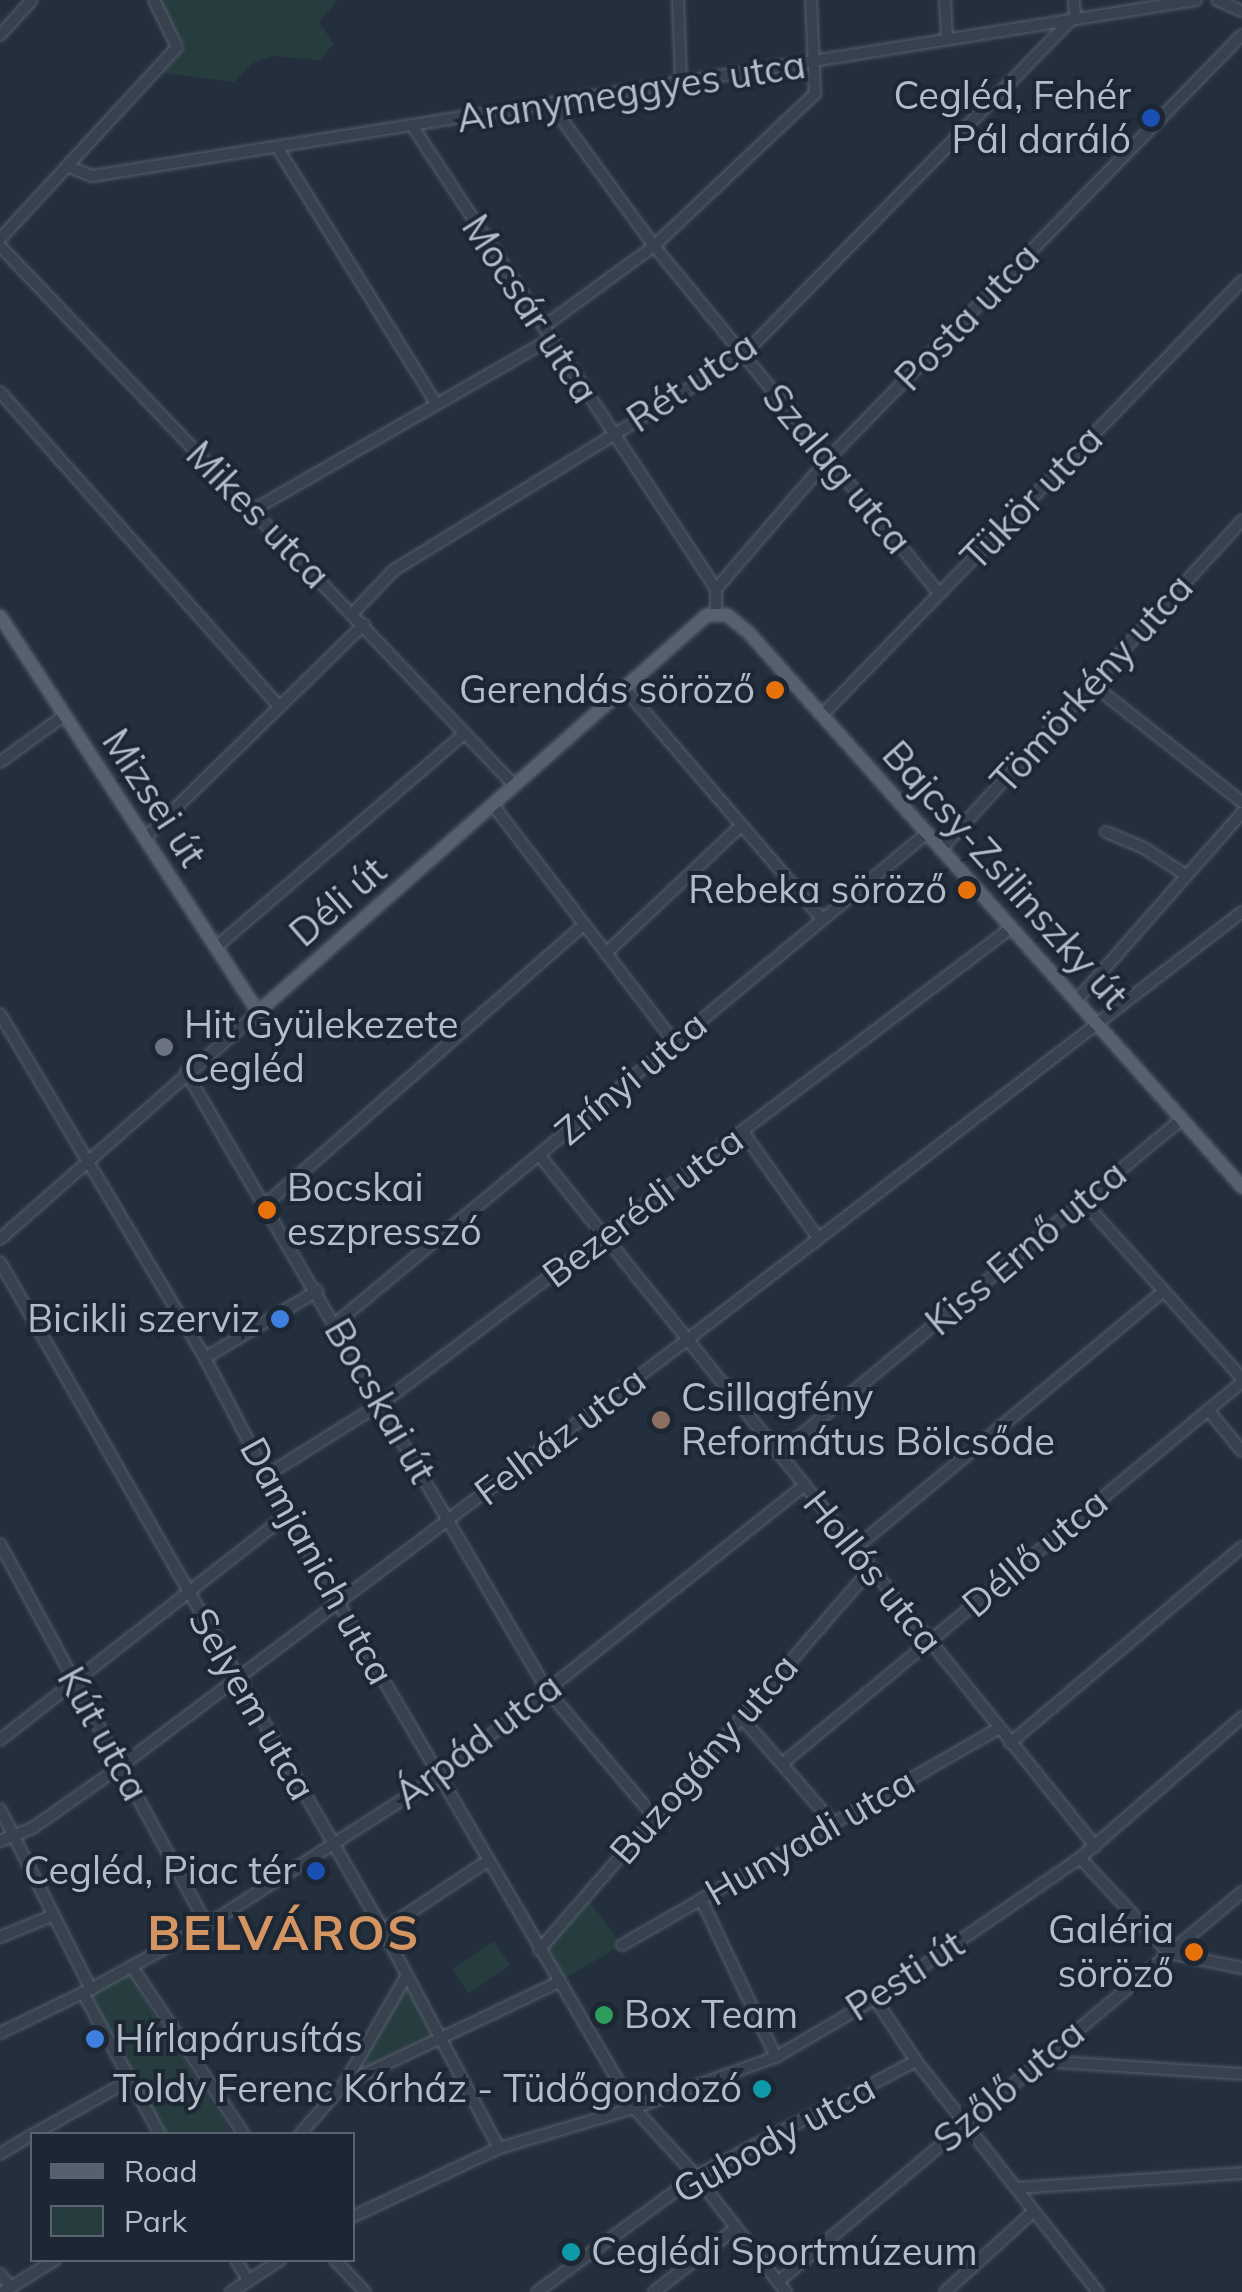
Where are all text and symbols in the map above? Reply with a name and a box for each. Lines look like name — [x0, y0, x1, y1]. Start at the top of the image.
street label: Aranymeggyes utca — [453, 42, 809, 142]
place label: Cegléd, Fehér Pál daráló — [894, 73, 1131, 162]
marker: Cegléd, Fehér Pál daráló — [1140, 107, 1162, 129]
street label: Mocsár utca — [452, 206, 608, 412]
street label: Posta utca — [886, 234, 1048, 400]
street label: Rét utca — [619, 322, 765, 442]
street label: Szalag utca — [753, 375, 921, 563]
street label: Tükör utca — [952, 416, 1112, 580]
street label: Mikes utca — [177, 432, 339, 598]
street label: Tömörkény utca — [982, 565, 1202, 803]
place label: Gerendás söröző — [459, 667, 755, 713]
marker: Gerendás söröző — [764, 679, 786, 701]
street label: Mizsei út — [93, 721, 215, 875]
street label: Bajcsy-Zsilinszky út — [873, 732, 1137, 1018]
street label: Déli út — [281, 848, 395, 956]
place label: Rebeka söröző — [688, 867, 947, 913]
marker: Rebeka söröző — [956, 879, 978, 901]
place label: Hit Gyülekezete Cegléd — [184, 1002, 458, 1092]
street label: Zrínyi utca — [546, 1002, 716, 1154]
marker: Hit Gyülekezete Cegléd — [153, 1036, 175, 1058]
street label: Bezerédi utca — [534, 1117, 752, 1297]
street label: Kiss Ernő utca — [917, 1151, 1135, 1345]
place label: Bocskai eszpresszó — [287, 1165, 482, 1254]
marker: Bocskai eszpresszó — [256, 1199, 278, 1221]
place label: Bicikli szerviz — [27, 1296, 260, 1342]
marker: Bicikli szerviz — [269, 1308, 291, 1330]
street label: Bocskai út — [315, 1311, 445, 1491]
street label: Felház utca — [466, 1357, 654, 1515]
place label: Csillagfény Református Bölcsőde — [681, 1375, 1055, 1465]
marker: Csillagfény Református Bölcsőde — [650, 1409, 672, 1431]
street label: Damjanich utca — [230, 1430, 404, 1692]
street label: Déllő utca — [953, 1479, 1117, 1627]
street label: Hollós utca — [794, 1482, 952, 1662]
street label: Selyem utca — [179, 1600, 325, 1808]
street label: Buzogány utca — [600, 1645, 808, 1873]
street label: Kút utca — [48, 1659, 158, 1809]
street label: Árpád utca — [386, 1664, 570, 1818]
street label: Hunyadi utca — [697, 1759, 923, 1915]
place label: Cegléd, Piac tér — [24, 1848, 296, 1894]
marker: Cegléd, Piac tér — [305, 1860, 327, 1882]
district label: BELVÁROS — [147, 1904, 421, 1962]
place label: Galéria söröző — [1048, 1907, 1174, 1996]
street label: Pesti út — [838, 1921, 972, 2031]
marker: Galéria söröző — [1183, 1941, 1205, 1963]
place label: Box Team — [624, 1992, 798, 2038]
marker: Box Team — [593, 2004, 615, 2026]
street label: Szőlő utca — [925, 2010, 1093, 2162]
place label: Hírlapárusítás — [115, 2016, 363, 2062]
marker: Hírlapárusítás — [84, 2028, 106, 2050]
street label: Gubody utca — [665, 2065, 883, 2213]
place label: Toldy Ferenc Kórház - Tüdőgondozó — [113, 2066, 742, 2112]
marker: Toldy Ferenc Kórház - Tüdőgondozó — [751, 2078, 773, 2100]
legend — [30, 2132, 355, 2262]
text: Road — [124, 2152, 198, 2190]
text: Park — [124, 2202, 187, 2240]
place label: Ceglédi Sportmúzeum — [591, 2229, 978, 2275]
marker: Ceglédi Sportmúzeum — [560, 2241, 582, 2263]

